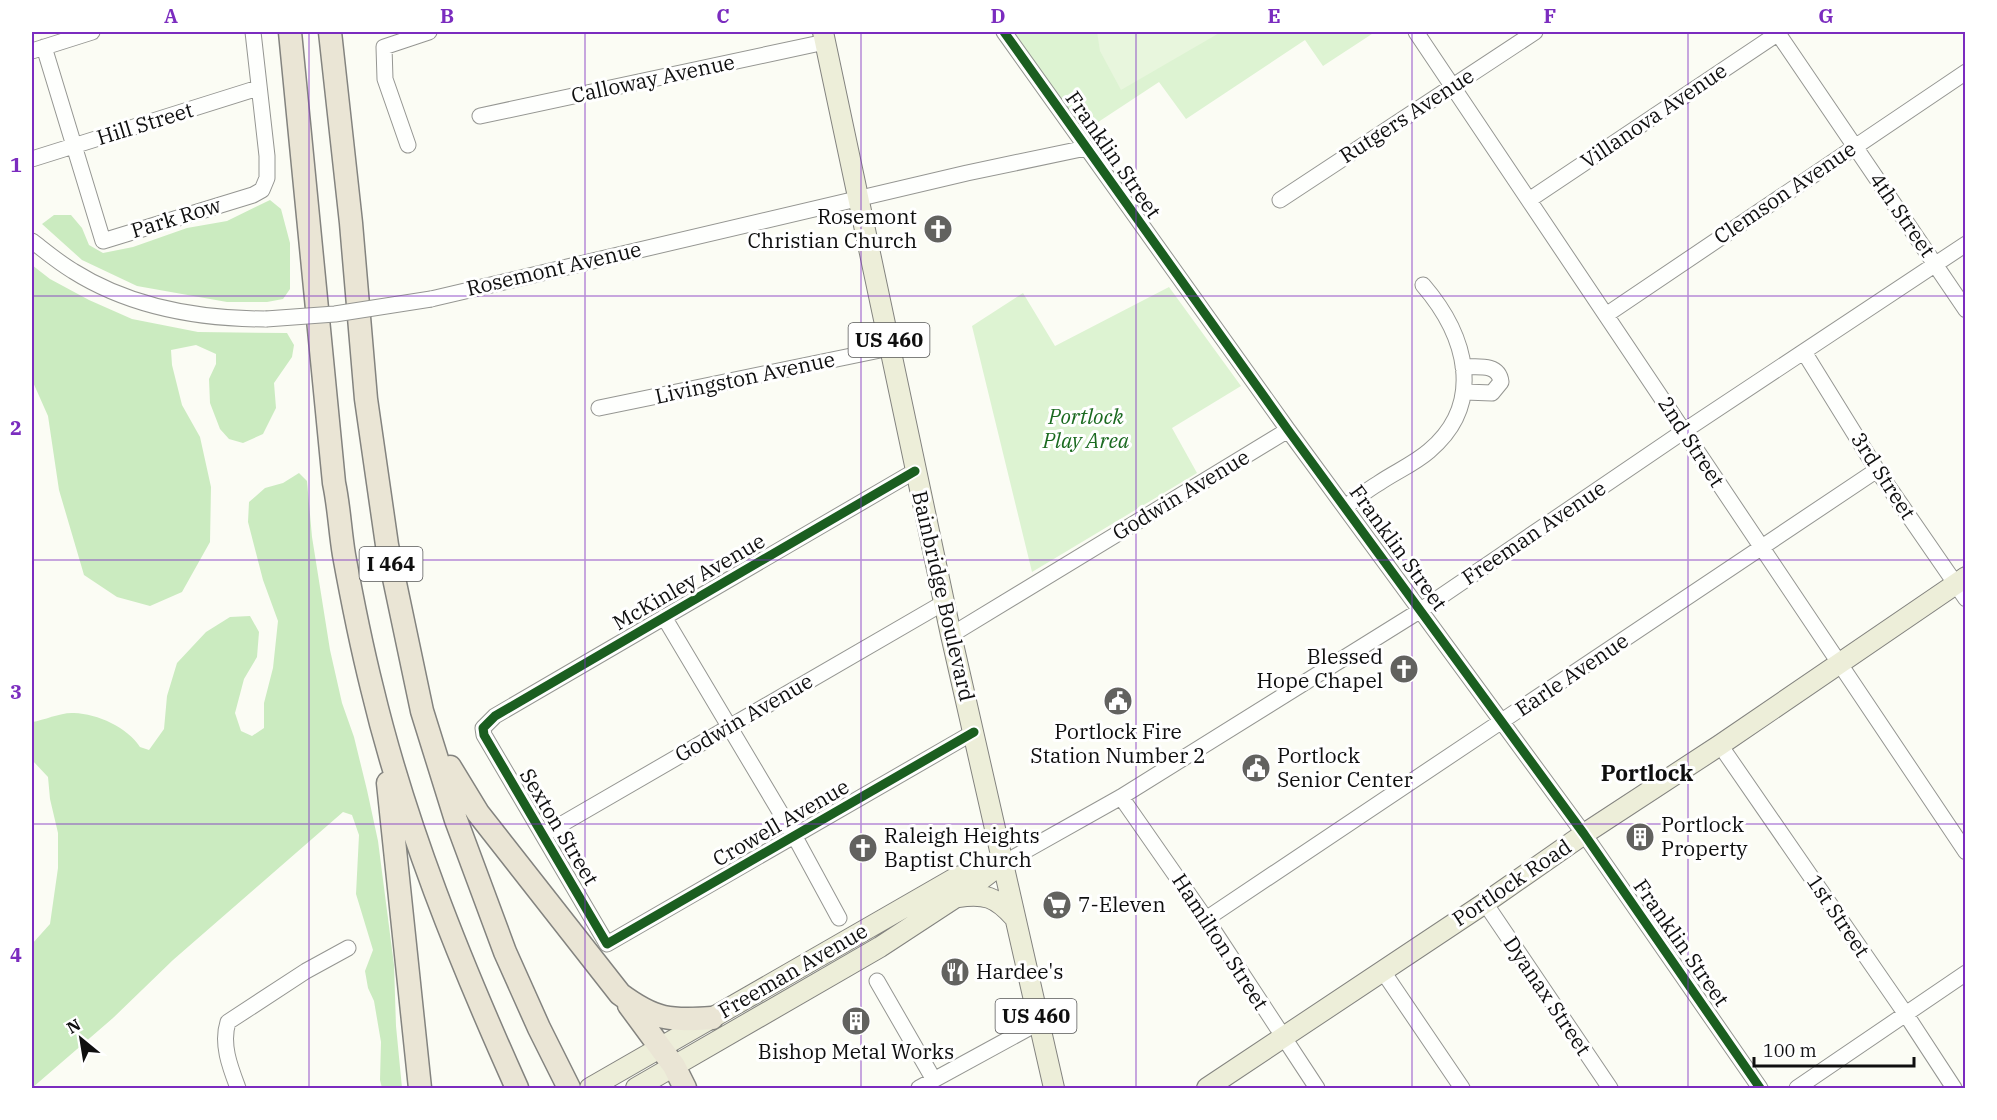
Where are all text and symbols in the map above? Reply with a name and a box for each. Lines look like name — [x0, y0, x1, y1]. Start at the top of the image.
text: A — [164, 2, 178, 29]
text: B — [440, 2, 454, 29]
text: C — [716, 2, 730, 29]
text: D — [990, 2, 1006, 29]
text: E — [1267, 2, 1281, 29]
text: F — [1544, 2, 1556, 29]
text: G — [1818, 2, 1834, 29]
street label: Calloway Avenue — [568, 47, 737, 109]
street label: Villanova Avenue — [1575, 56, 1732, 174]
street label: Rutgers Avenue — [1334, 61, 1479, 169]
street label: Franklin Street — [1060, 85, 1168, 224]
street label: Hill Street — [93, 95, 196, 151]
street label: Clemson Avenue — [1708, 134, 1861, 250]
text: 1 — [10, 151, 22, 178]
street label: 4th Street — [1864, 167, 1942, 262]
street label: Park Row — [127, 190, 225, 244]
place label: Rosemont Christian Church — [747, 202, 917, 254]
church icon: Rosemont Christian Church — [922, 213, 954, 245]
street label: Rosemont Avenue — [464, 234, 644, 302]
road number: US 460 — [848, 323, 930, 357]
street label: Livingston Avenue — [652, 344, 837, 410]
street label: 2nd Street — [1652, 391, 1732, 492]
park label: Portlock Play Area — [1042, 402, 1130, 454]
text: 2 — [10, 414, 22, 441]
street label: 3rd Street — [1845, 427, 1922, 524]
street label: Godwin Avenue — [1107, 442, 1254, 546]
street label: Freeman Avenue — [1456, 474, 1611, 591]
street label: Franklin Street — [1344, 479, 1454, 616]
street label: Bainbridge Boulevard — [906, 488, 982, 704]
street label: McKinley Avenue — [607, 526, 770, 636]
road number: I 464 — [360, 547, 422, 581]
street label: Earle Avenue — [1510, 626, 1633, 722]
place label: Blessed Hope Chapel — [1257, 642, 1383, 694]
church icon: Blessed Hope Chapel — [1388, 653, 1420, 685]
street label: Godwin Avenue — [669, 666, 818, 768]
text: 3 — [10, 678, 22, 705]
public building icon: Portlock Fire Station Number 2 — [1102, 685, 1134, 717]
place label: Portlock Fire Station Number 2 — [1030, 717, 1206, 769]
place label: Portlock Senior Center — [1277, 741, 1413, 793]
public building icon: Portlock Senior Center — [1240, 752, 1272, 784]
district label: Portlock — [1601, 758, 1693, 787]
street label: Sexton Street — [514, 763, 606, 890]
street label: Crowell Avenue — [707, 772, 854, 873]
place label: Portlock Property — [1661, 810, 1748, 862]
place label: Raleigh Heights Baptist Church — [884, 821, 1040, 873]
building icon: Portlock Property — [1624, 821, 1656, 853]
church icon: Raleigh Heights Baptist Church — [847, 832, 879, 864]
street label: Portlock Road — [1446, 832, 1577, 932]
street label: Hamilton Street — [1166, 868, 1275, 1015]
street label: 1st Street — [1801, 869, 1877, 962]
street label: Franklin Street — [1628, 873, 1736, 1012]
supermarket icon: 7-Eleven — [1041, 889, 1073, 921]
place label: 7-Eleven — [1078, 890, 1166, 918]
street label: Freeman Avenue — [713, 916, 872, 1024]
street label: Dyanax Street — [1498, 931, 1598, 1060]
text: 4 — [10, 941, 22, 968]
restaurant icon: Hardee's — [939, 956, 971, 988]
place label: Hardee's — [976, 957, 1063, 985]
road number: US 460 — [996, 999, 1076, 1033]
building icon: Bishop Metal Works — [840, 1005, 872, 1037]
north arrow — [51, 1009, 111, 1069]
text: N — [63, 1014, 84, 1038]
scale bar — [1754, 1030, 1914, 1068]
place label: Bishop Metal Works — [758, 1037, 954, 1065]
text: 100 m — [1763, 1039, 1817, 1062]

